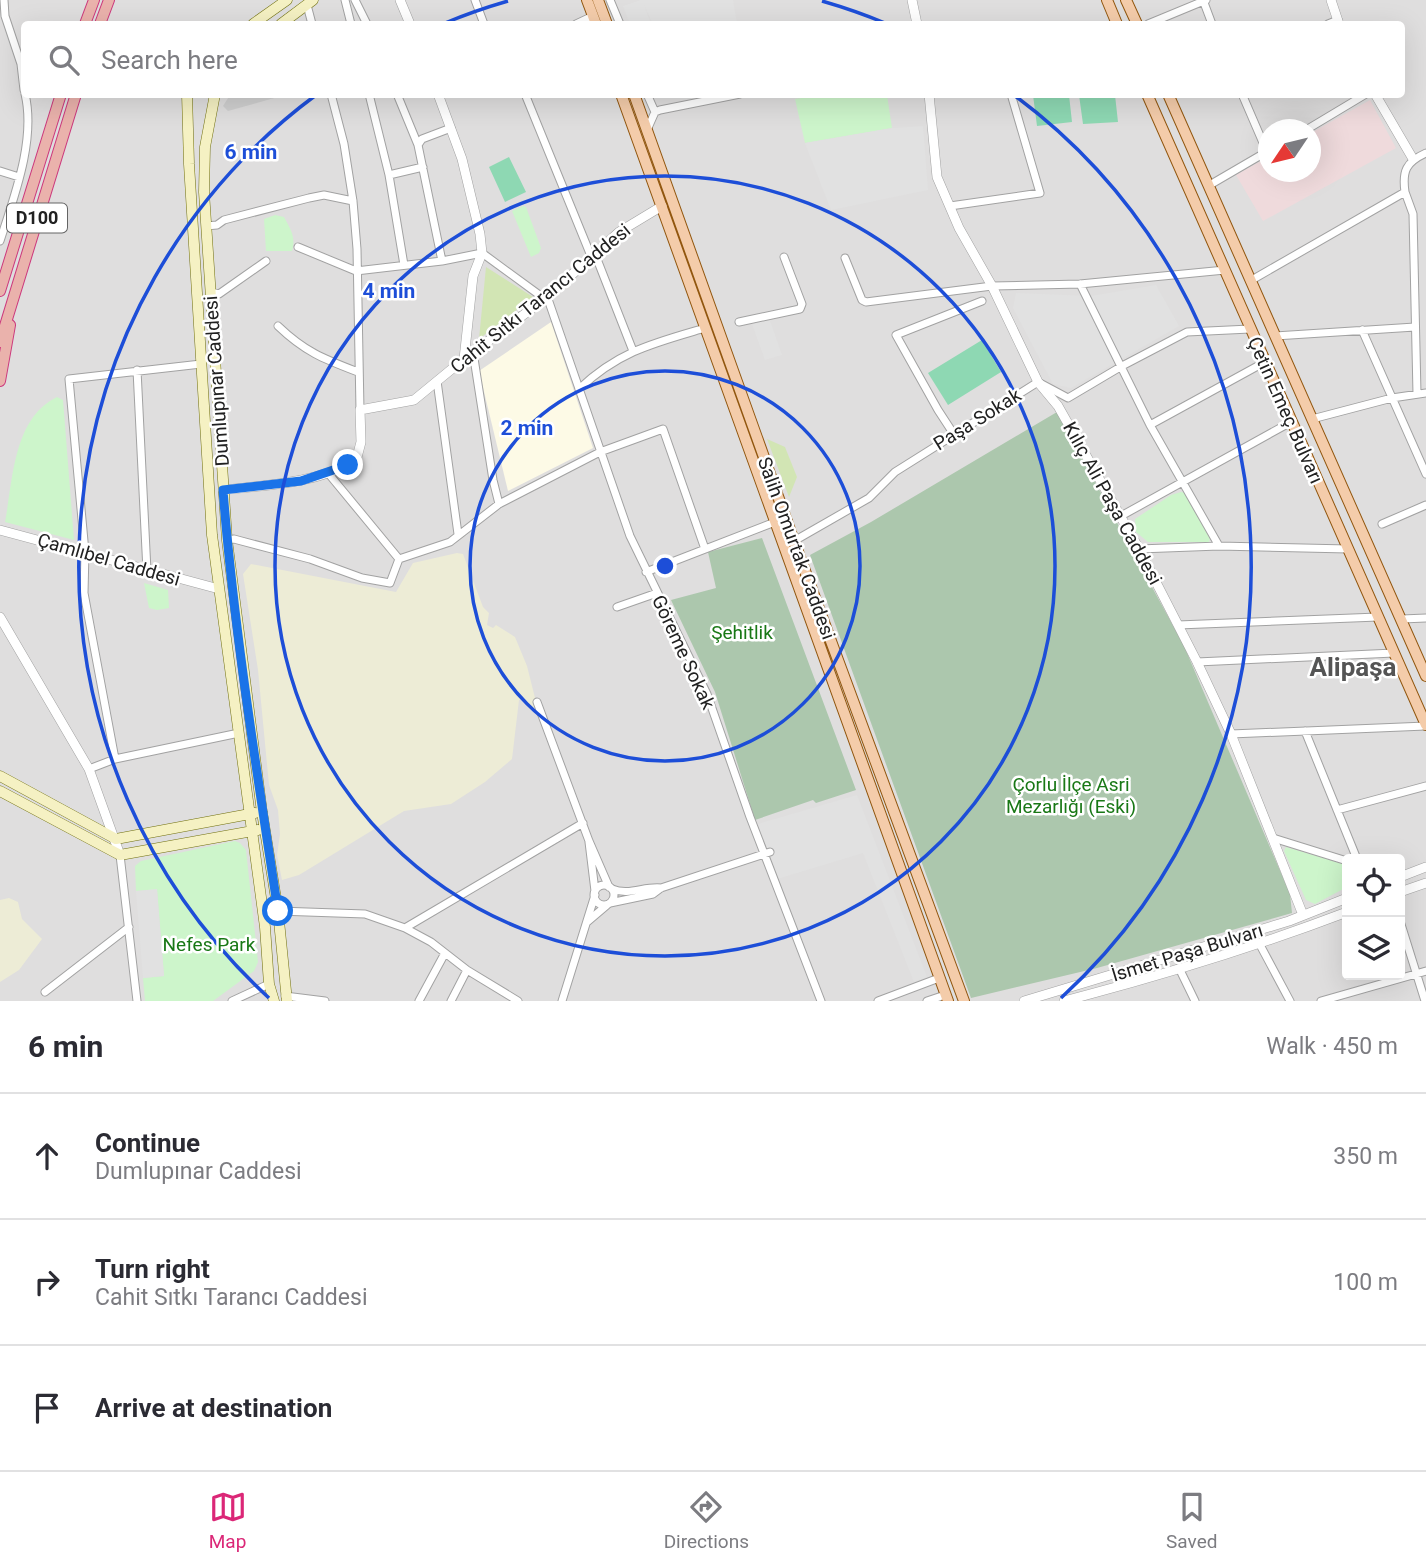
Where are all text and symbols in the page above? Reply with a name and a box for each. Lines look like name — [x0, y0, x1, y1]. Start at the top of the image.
search box — [21, 21, 1405, 98]
icon: search — [45, 41, 83, 79]
text: Search here — [101, 45, 238, 75]
north arrow — [1258, 119, 1321, 182]
text: 6 min — [225, 140, 277, 164]
road number: D100 — [7, 204, 67, 232]
street label: Cahit Sıtkı Tarancı Caddesi — [446, 219, 635, 378]
text: 4 min — [363, 279, 415, 303]
street label: Dumlupınar Caddesi — [199, 295, 234, 467]
street label: Çetin Emeç Bulvarı — [1243, 333, 1328, 487]
street label: Paşa Sokak — [929, 383, 1026, 455]
text: 2 min — [501, 416, 553, 440]
street label: Kılıç Ali Paşa Caddesi — [1058, 418, 1167, 589]
route end — [332, 449, 363, 480]
street label: Salih Omurtak Caddesi — [753, 454, 840, 643]
street label: Çamlıbel Caddesi — [35, 528, 183, 591]
centre of rings — [653, 554, 677, 578]
street label: Göreme Sokak — [647, 591, 720, 713]
park label: Şehitlik — [711, 621, 773, 644]
district label: Alipaşa — [1309, 652, 1397, 682]
park label: Çorlu İlçe Asri Mezarlığı (Eski) — [1006, 773, 1136, 818]
map controls — [1342, 854, 1405, 980]
button: locate — [1342, 854, 1405, 917]
route start — [262, 895, 293, 926]
button: layers — [1342, 917, 1405, 980]
street label: İsmet Paşa Bulvarı — [1109, 919, 1266, 986]
park label: Nefes Park — [163, 933, 256, 956]
text: 6 min — [28, 1029, 103, 1064]
text: Walk · 450 m — [1266, 1033, 1398, 1060]
text: Continue — [95, 1128, 200, 1158]
icon: ahead — [28, 1137, 66, 1175]
text: 350 m — [1333, 1143, 1398, 1170]
text: Dumlupınar Caddesi — [95, 1158, 302, 1185]
text: Turn right — [95, 1254, 210, 1284]
icon: right — [28, 1263, 66, 1301]
text: 100 m — [1333, 1269, 1398, 1296]
text: Cahit Sıtkı Tarancı Caddesi — [95, 1284, 368, 1311]
icon: arrive — [28, 1389, 66, 1427]
text: Arrive at destination — [95, 1393, 332, 1423]
tab: Map — [209, 1488, 247, 1553]
tab: Directions — [664, 1488, 749, 1553]
tab: Saved — [1166, 1488, 1217, 1553]

